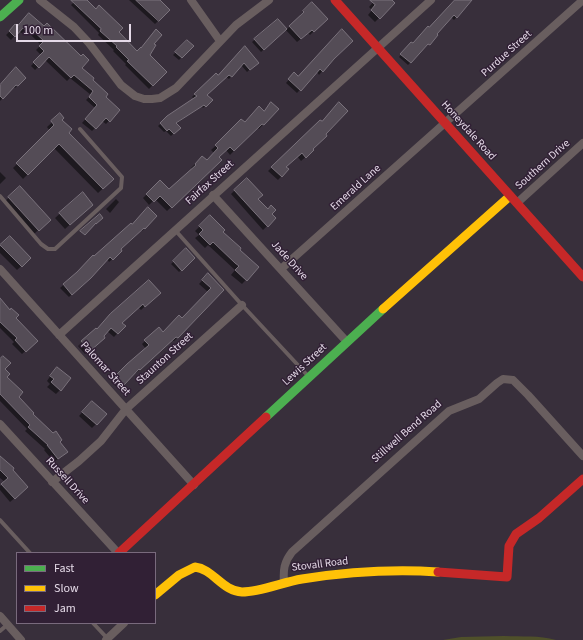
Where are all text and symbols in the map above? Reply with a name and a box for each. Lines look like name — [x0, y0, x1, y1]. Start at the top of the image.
scale bar — [18, 16, 133, 42]
text: 100 m — [23, 22, 53, 39]
street label: Purdue Street — [479, 28, 535, 80]
street label: Honeydale Road — [438, 99, 498, 163]
street label: Southern Drive — [513, 137, 573, 193]
street label: Fairfax Street — [183, 158, 237, 208]
street label: Emerald Lane — [328, 162, 384, 214]
street label: Jade Drive — [268, 239, 310, 283]
street label: Staunton Street — [134, 330, 196, 388]
street label: Palomar Street — [77, 339, 133, 399]
street label: Lewis Street — [280, 341, 330, 389]
street label: Stillwell Bend Road — [369, 398, 445, 466]
street label: Russell Drive — [43, 455, 91, 507]
legend — [16, 552, 156, 624]
street label: Stovall Road — [291, 555, 349, 575]
text: Fast — [54, 560, 74, 577]
text: Slow — [54, 580, 79, 597]
text: Jam — [54, 600, 76, 617]

